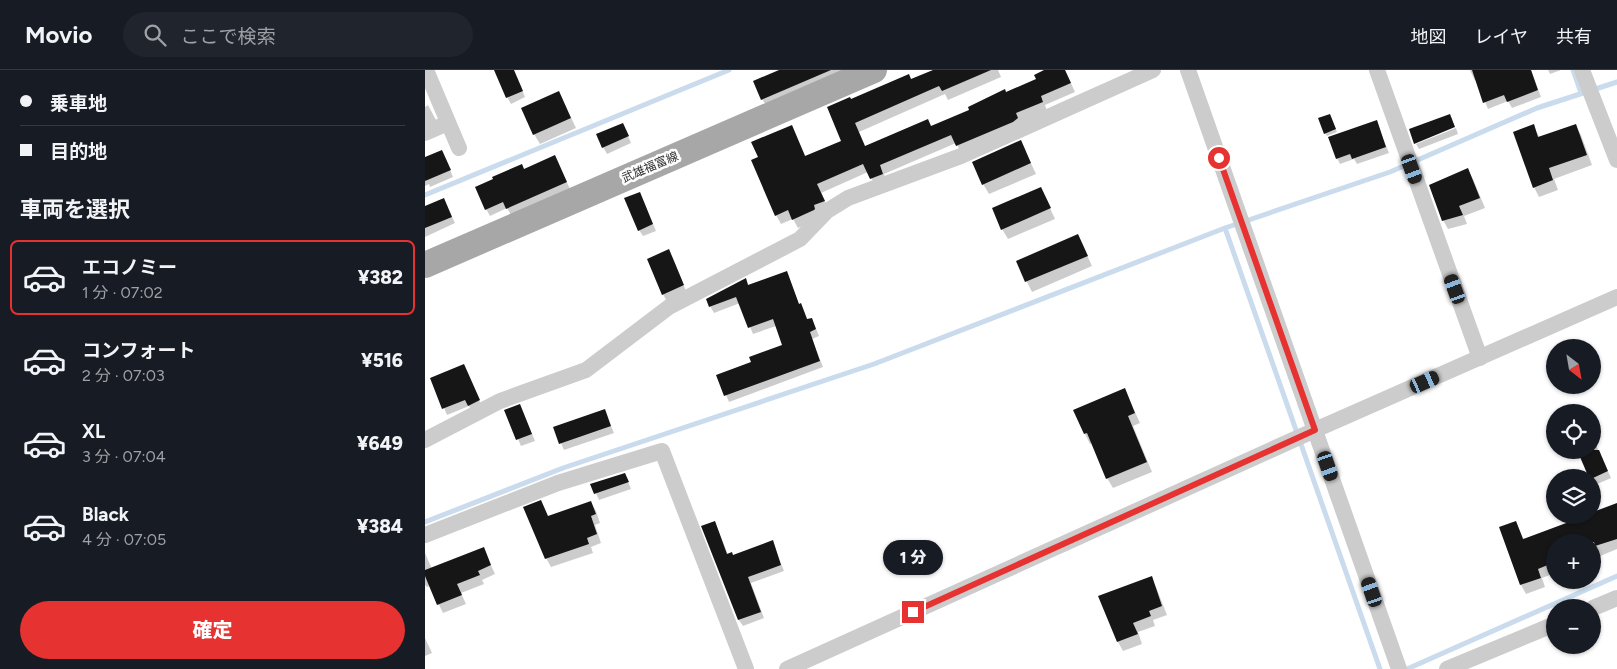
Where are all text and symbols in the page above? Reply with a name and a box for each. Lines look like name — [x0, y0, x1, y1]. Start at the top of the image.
search box — [123, 12, 473, 57]
text: Movio — [25, 20, 93, 49]
icon: search — [141, 21, 169, 49]
text: ここで検索 — [181, 25, 276, 48]
text: 地図 — [1411, 26, 1447, 48]
text: レイヤ — [1475, 26, 1528, 48]
text: 共有 — [1556, 26, 1592, 48]
text: 乗車地 — [50, 92, 107, 115]
text: 目的地 — [50, 140, 107, 163]
route start — [1208, 147, 1230, 169]
street label: 武雄福富線 — [620, 149, 680, 185]
car — [1399, 152, 1424, 186]
text: 車両を選択 — [20, 196, 130, 223]
icon: car — [22, 255, 67, 300]
text: エコノミー — [82, 256, 177, 279]
text: ¥382 — [358, 266, 403, 289]
car — [1442, 272, 1467, 306]
text: 1 分 · 07:02 — [82, 283, 163, 302]
icon: car — [22, 338, 67, 383]
text: コンフォート — [82, 339, 195, 362]
north arrow — [1546, 339, 1601, 394]
map controls — [1546, 339, 1601, 654]
text: ¥516 — [361, 349, 403, 372]
text: 2 分 · 07:03 — [82, 366, 165, 385]
car — [1408, 369, 1441, 395]
button: locate — [1546, 404, 1601, 459]
text: XL — [82, 420, 105, 443]
icon: car — [22, 421, 67, 466]
text: ¥649 — [357, 432, 403, 455]
text: 3 分 · 07:04 — [82, 447, 166, 466]
car — [1316, 449, 1339, 483]
button: layers — [1546, 469, 1601, 524]
text: Black — [82, 503, 129, 526]
icon: car — [22, 504, 67, 549]
text: ¥384 — [357, 515, 403, 538]
text: 4 分 · 07:05 — [82, 530, 166, 549]
button: + — [1546, 534, 1601, 589]
callout: 1 分 — [883, 540, 943, 574]
text: 1 分 — [900, 548, 926, 567]
car — [1360, 575, 1383, 609]
button: − — [1546, 599, 1601, 654]
button: 確定 — [20, 601, 405, 659]
route end — [902, 601, 924, 623]

